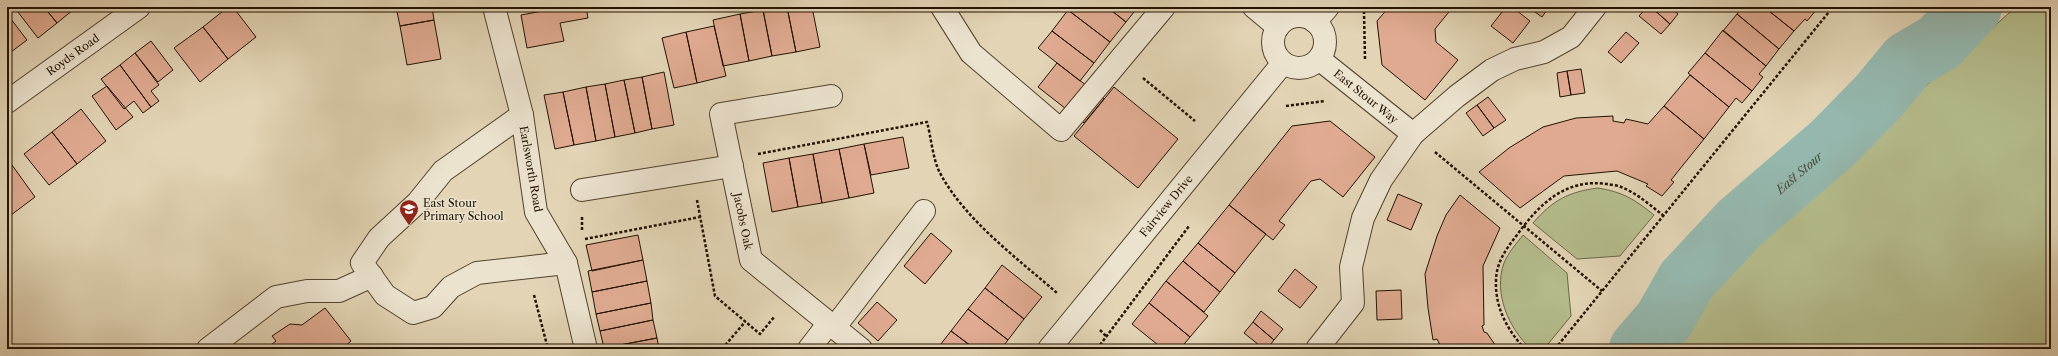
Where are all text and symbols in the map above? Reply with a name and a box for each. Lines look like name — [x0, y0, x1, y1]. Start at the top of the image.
street label: Royds Road — [44, 31, 102, 78]
street label: East Stour Way — [1331, 66, 1402, 127]
street label: Earlsworth Road — [517, 125, 546, 213]
water label: East Stour — [1772, 147, 1827, 197]
street label: Fairview Drive — [1137, 172, 1196, 240]
street label: Jacobs Oak — [730, 190, 756, 252]
place label: East Stour Primary School — [423, 196, 504, 223]
school or university icon: East Stour Primary School — [398, 198, 420, 226]

